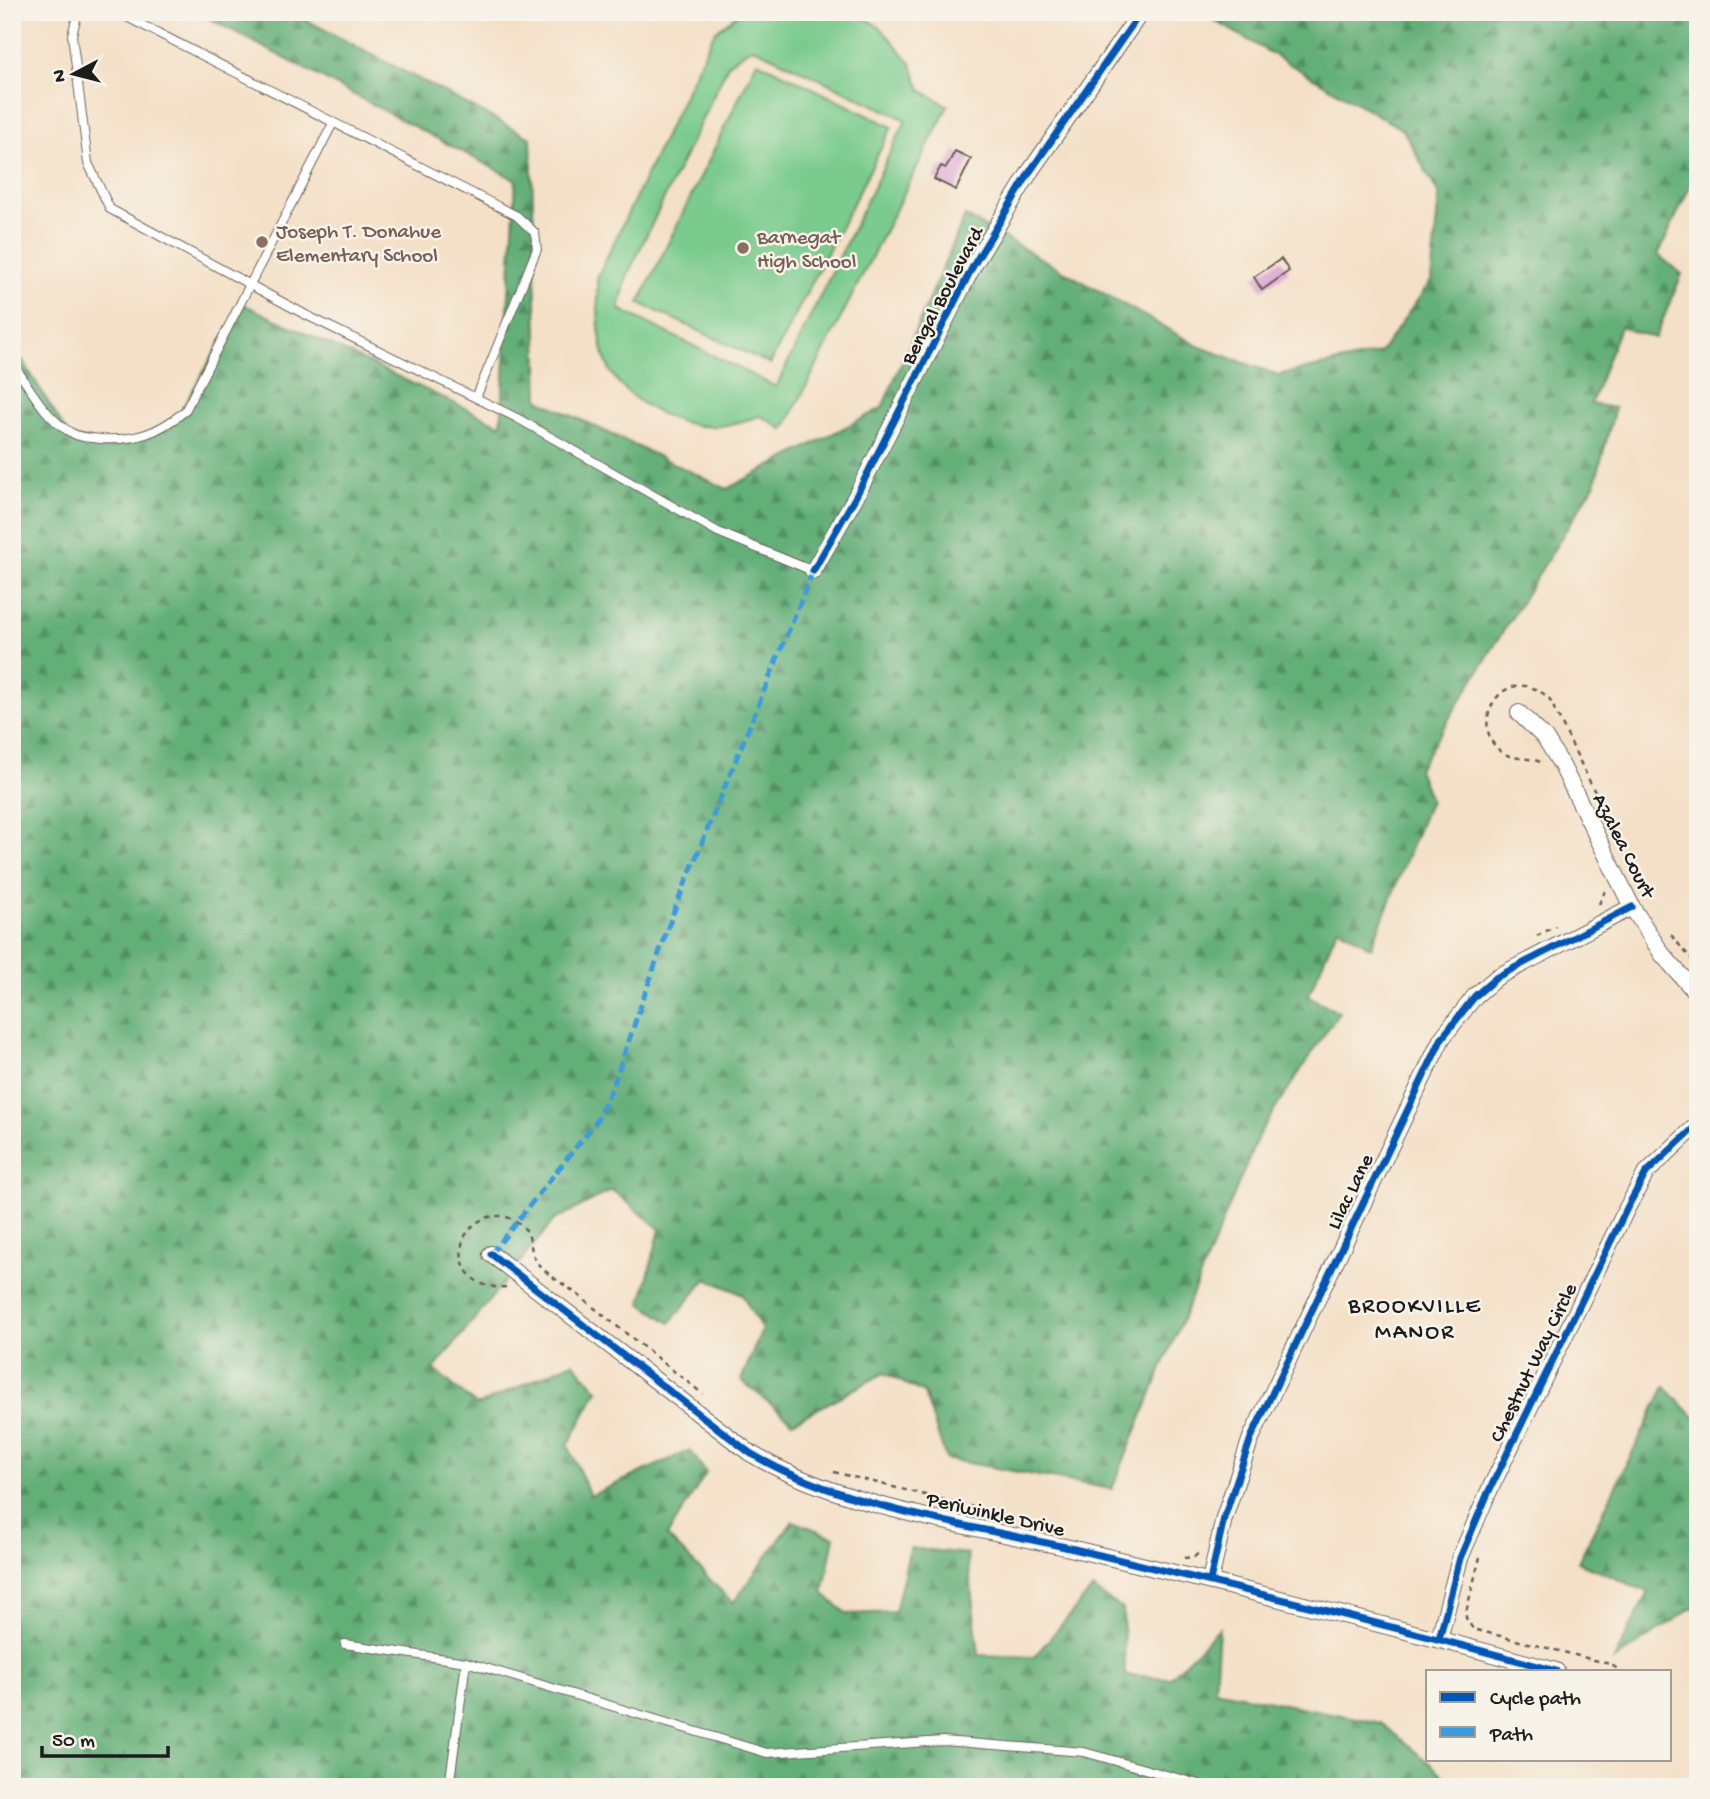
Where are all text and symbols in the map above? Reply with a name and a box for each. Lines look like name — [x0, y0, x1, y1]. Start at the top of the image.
north arrow — [38, 38, 108, 108]
text: N — [48, 68, 73, 83]
place label: Joseph T. Donahue Elementary School — [276, 221, 442, 270]
street label: Bengal Boulevard — [897, 222, 992, 371]
place label: Barnegat High School — [756, 227, 856, 276]
marker: Joseph T. Donahue Elementary School — [254, 234, 270, 250]
marker: Barnegat High School — [735, 240, 751, 256]
street label: Azalea Court — [1585, 790, 1660, 905]
street label: Lilac Lane — [1323, 1150, 1382, 1234]
street label: Chestnut Way Circle — [1486, 1279, 1585, 1447]
district label: BROOKVILLE MANOR — [1347, 1294, 1482, 1347]
street label: Periwinkle Drive — [923, 1488, 1068, 1545]
legend — [1426, 1670, 1672, 1760]
text: Cycle path — [1490, 1688, 1581, 1713]
scale bar — [42, 1715, 168, 1759]
text: Path — [1489, 1724, 1533, 1749]
text: 50 m — [52, 1730, 95, 1755]

